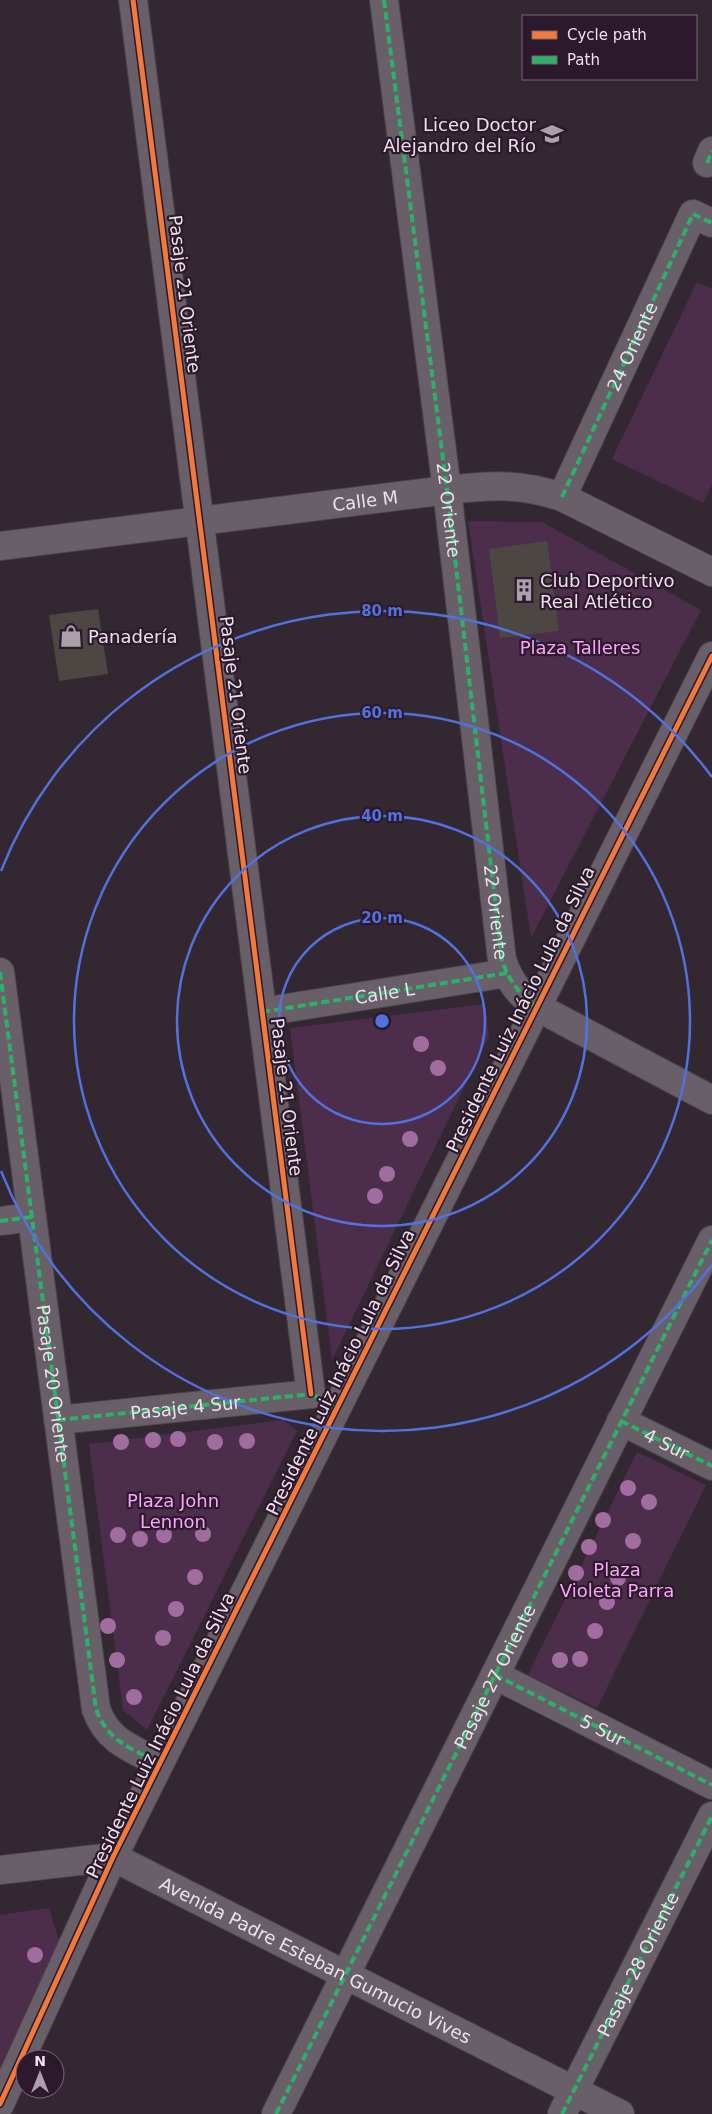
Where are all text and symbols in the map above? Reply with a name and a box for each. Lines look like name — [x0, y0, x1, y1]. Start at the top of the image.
legend — [522, 15, 697, 80]
text: Cycle path — [567, 26, 647, 44]
text: Path — [567, 51, 600, 69]
place label: Liceo Doctor Alejandro del Río — [383, 114, 537, 156]
school or university icon: Liceo Doctor Alejandro del Río — [539, 121, 565, 147]
street label: Pasaje 21 Oriente — [165, 214, 205, 374]
street label: 24 Oriente — [602, 298, 661, 394]
street label: 22 Oriente — [433, 461, 465, 559]
street label: Calle M — [331, 486, 399, 515]
place label: Club Deportivo Real Atlético — [540, 570, 675, 612]
building icon: Club Deportivo Real Atlético — [511, 577, 537, 603]
text: 80 m — [361, 602, 403, 620]
street label: Pasaje 21 Oriente — [216, 615, 256, 775]
shop icon: Panadería — [58, 623, 84, 649]
place label: Panadería — [88, 626, 177, 647]
park label: Plaza Talleres — [520, 637, 640, 658]
text: 60 m — [361, 704, 403, 722]
text: 40 m — [361, 807, 403, 825]
street label: Presidente Luiz Inácio Lula da Silva — [441, 863, 599, 1155]
street label: 22 Oriente — [480, 863, 512, 961]
text: 20 m — [361, 909, 403, 927]
street label: Calle L — [353, 977, 416, 1008]
centre of rings — [373, 1012, 391, 1030]
street label: Pasaje 21 Oriente — [267, 1017, 307, 1177]
street label: Presidente Luiz Inácio Lula da Silva — [261, 1226, 419, 1518]
street label: Pasaje 20 Oriente — [33, 1303, 74, 1464]
street label: Pasaje 4 Sur — [129, 1391, 242, 1423]
street label: 4 Sur — [641, 1424, 693, 1464]
park label: Plaza John Lennon — [127, 1490, 219, 1532]
park label: Plaza Violeta Parra — [560, 1559, 674, 1601]
street label: Presidente Luiz Inácio Lula da Silva — [81, 1589, 239, 1881]
street label: Pasaje 27 Oriente — [449, 1601, 539, 1752]
street label: 5 Sur — [577, 1710, 629, 1750]
street label: Avenida Padre Esteban Gumucio Vives — [156, 1872, 475, 2047]
street label: Pasaje 28 Oriente — [592, 1888, 683, 2040]
north arrow — [15, 2049, 65, 2099]
text: N — [34, 2053, 46, 2069]

